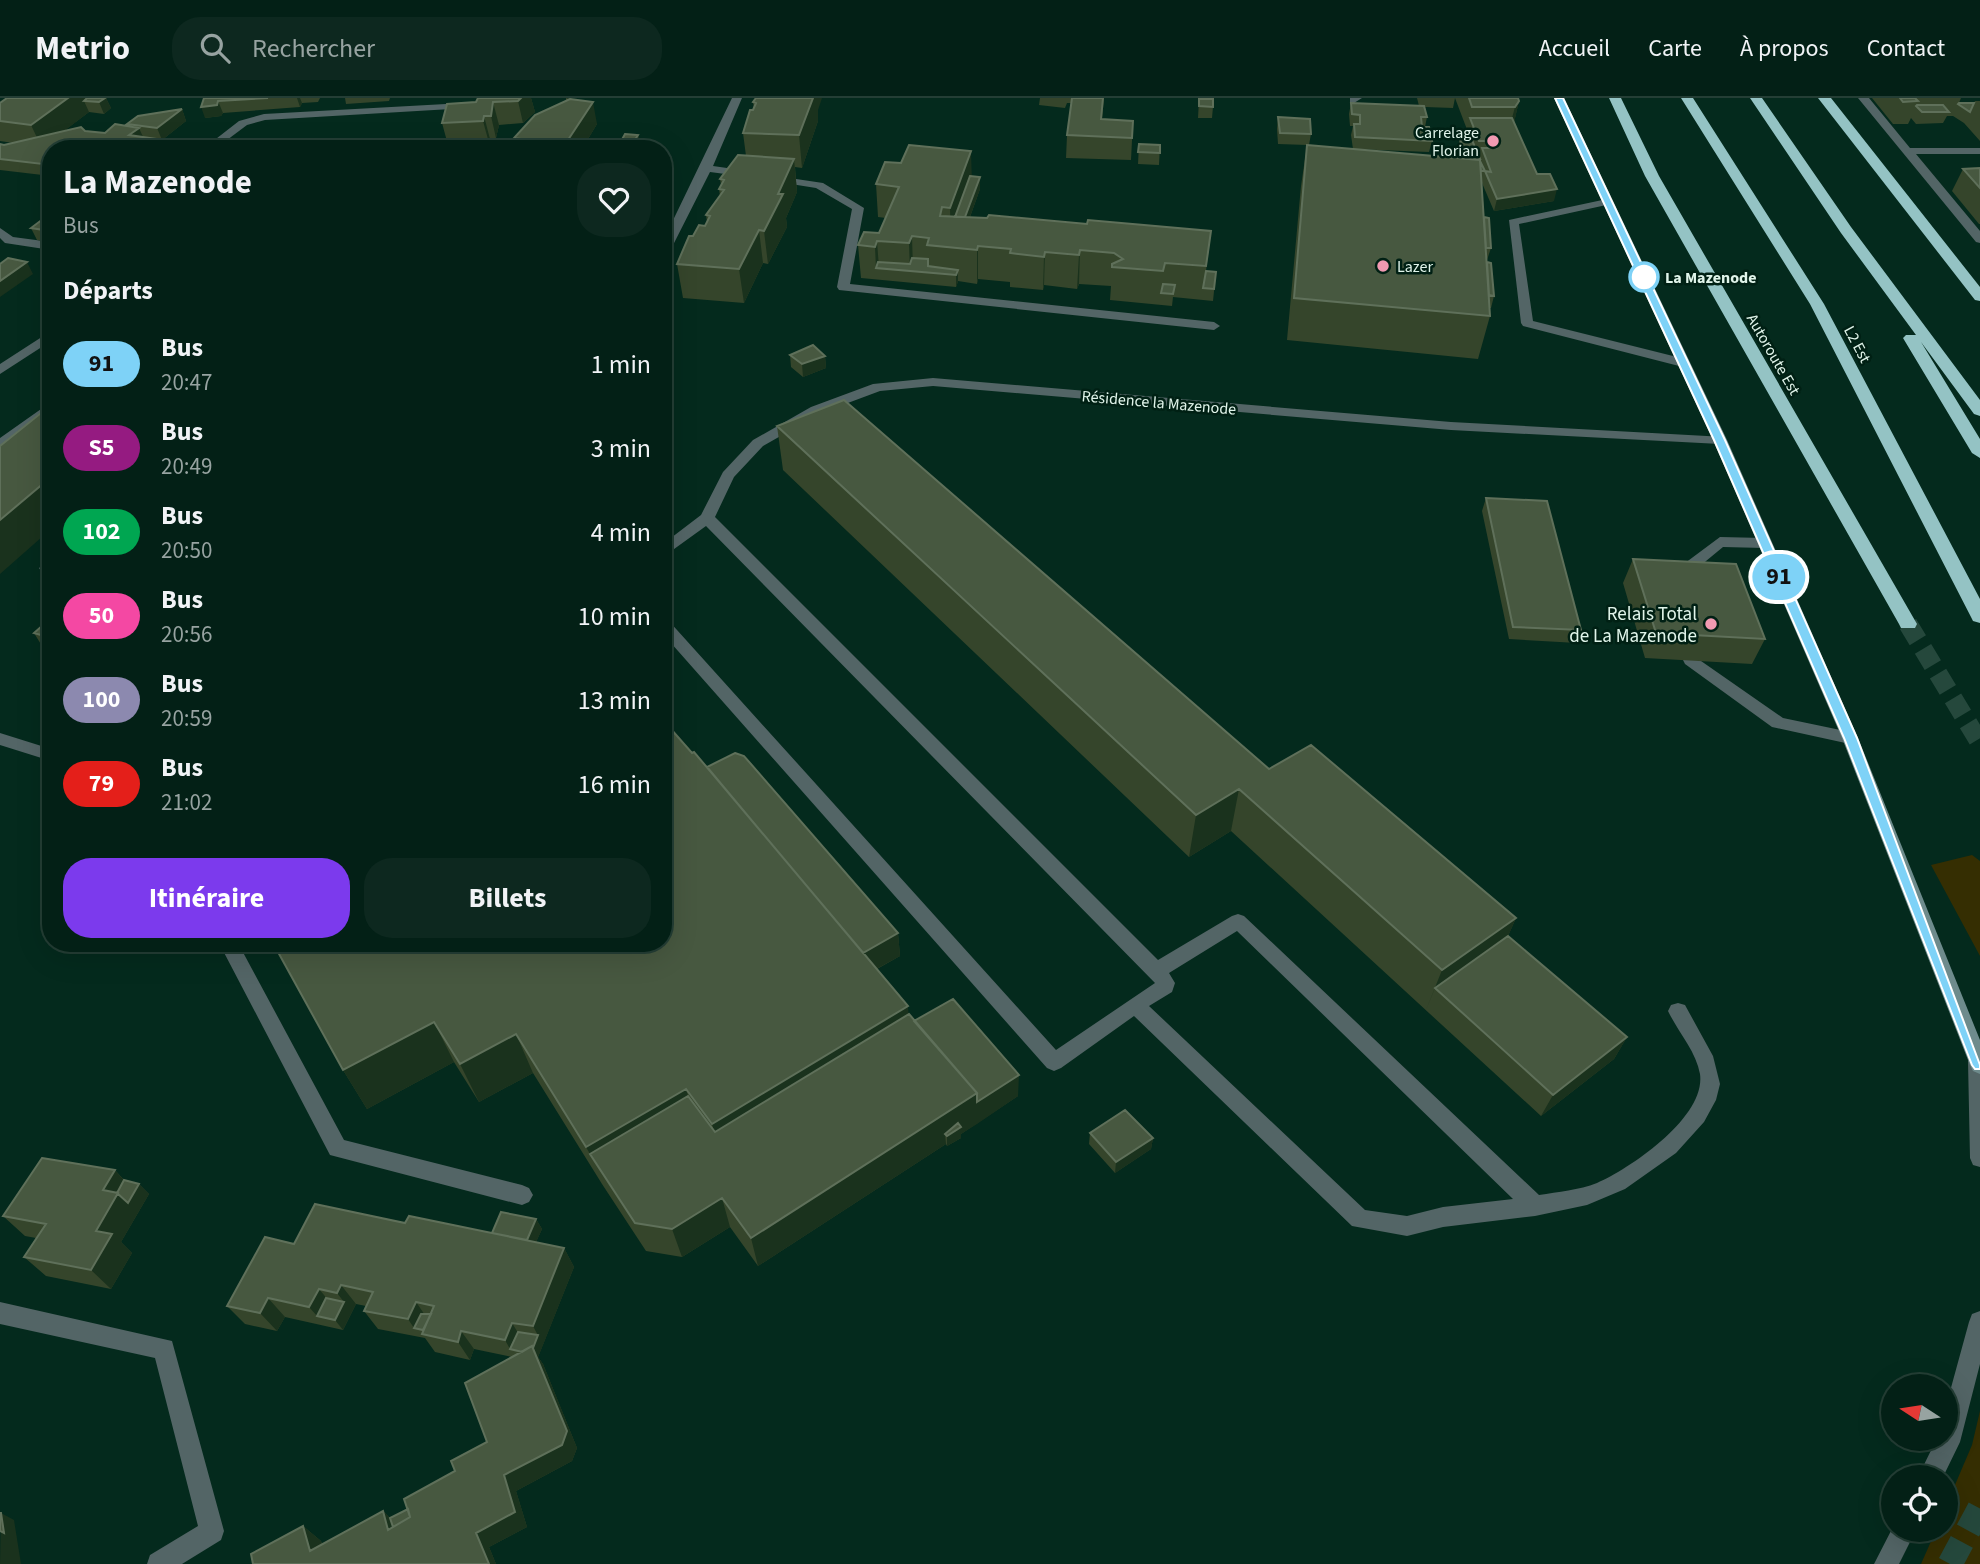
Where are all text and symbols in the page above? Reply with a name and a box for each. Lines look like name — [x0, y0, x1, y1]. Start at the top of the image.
search box — [172, 17, 662, 80]
text: Metrio — [35, 25, 130, 72]
icon: search — [196, 29, 234, 67]
text: Rechercher — [252, 30, 375, 67]
text: Accueil — [1539, 31, 1610, 66]
text: Carte — [1648, 31, 1702, 66]
text: À propos — [1740, 31, 1829, 66]
text: Contact — [1867, 31, 1945, 66]
place label: Carrelage Florian — [1415, 122, 1479, 162]
marker: Carrelage Florian — [1485, 133, 1501, 149]
text: La Mazenode — [63, 159, 252, 206]
button: heart — [577, 163, 651, 237]
text: Bus — [63, 209, 99, 242]
place label: Lazer — [1397, 256, 1433, 278]
marker: Lazer — [1375, 258, 1391, 274]
marker: La Mazenode — [1629, 262, 1659, 292]
place label: La Mazenode — [1665, 267, 1757, 289]
text: Départs — [63, 272, 153, 309]
street label: Autoroute Est — [1741, 310, 1806, 400]
street label: L2 Est — [1838, 322, 1876, 367]
text: Bus — [161, 329, 203, 366]
text: 91 — [89, 346, 114, 381]
text: 1 min — [591, 346, 651, 383]
text: 20:47 — [161, 366, 212, 399]
street label: Résidence la Mazenode — [1081, 385, 1237, 421]
text: Bus — [161, 413, 203, 450]
text: S5 — [88, 430, 115, 465]
text: 3 min — [591, 430, 651, 467]
text: 20:49 — [161, 450, 212, 483]
text: Bus — [161, 497, 203, 534]
text: 102 — [82, 514, 121, 549]
text: 4 min — [591, 514, 651, 551]
text: 20:50 — [161, 534, 212, 567]
line badge: 91 — [1748, 554, 1810, 600]
text: 91 — [1766, 559, 1792, 594]
text: Bus — [161, 581, 203, 618]
text: 50 — [89, 598, 114, 633]
text: 10 min — [578, 598, 651, 635]
place label: Relais Total de La Mazenode — [1569, 601, 1697, 650]
marker: Relais Total de La Mazenode — [1703, 616, 1719, 632]
text: 20:56 — [161, 618, 212, 651]
text: Bus — [161, 665, 203, 702]
text: 100 — [82, 682, 121, 717]
text: 13 min — [578, 682, 651, 719]
text: 20:59 — [161, 702, 212, 735]
text: Bus — [161, 749, 203, 786]
text: 79 — [89, 766, 114, 801]
text: 16 min — [578, 766, 651, 803]
text: 21:02 — [161, 786, 212, 819]
button: Itinéraire — [63, 858, 350, 938]
button: Billets — [364, 858, 651, 938]
north arrow — [1881, 1374, 1958, 1451]
map controls — [1881, 1374, 1958, 1542]
button: locate — [1881, 1465, 1958, 1542]

